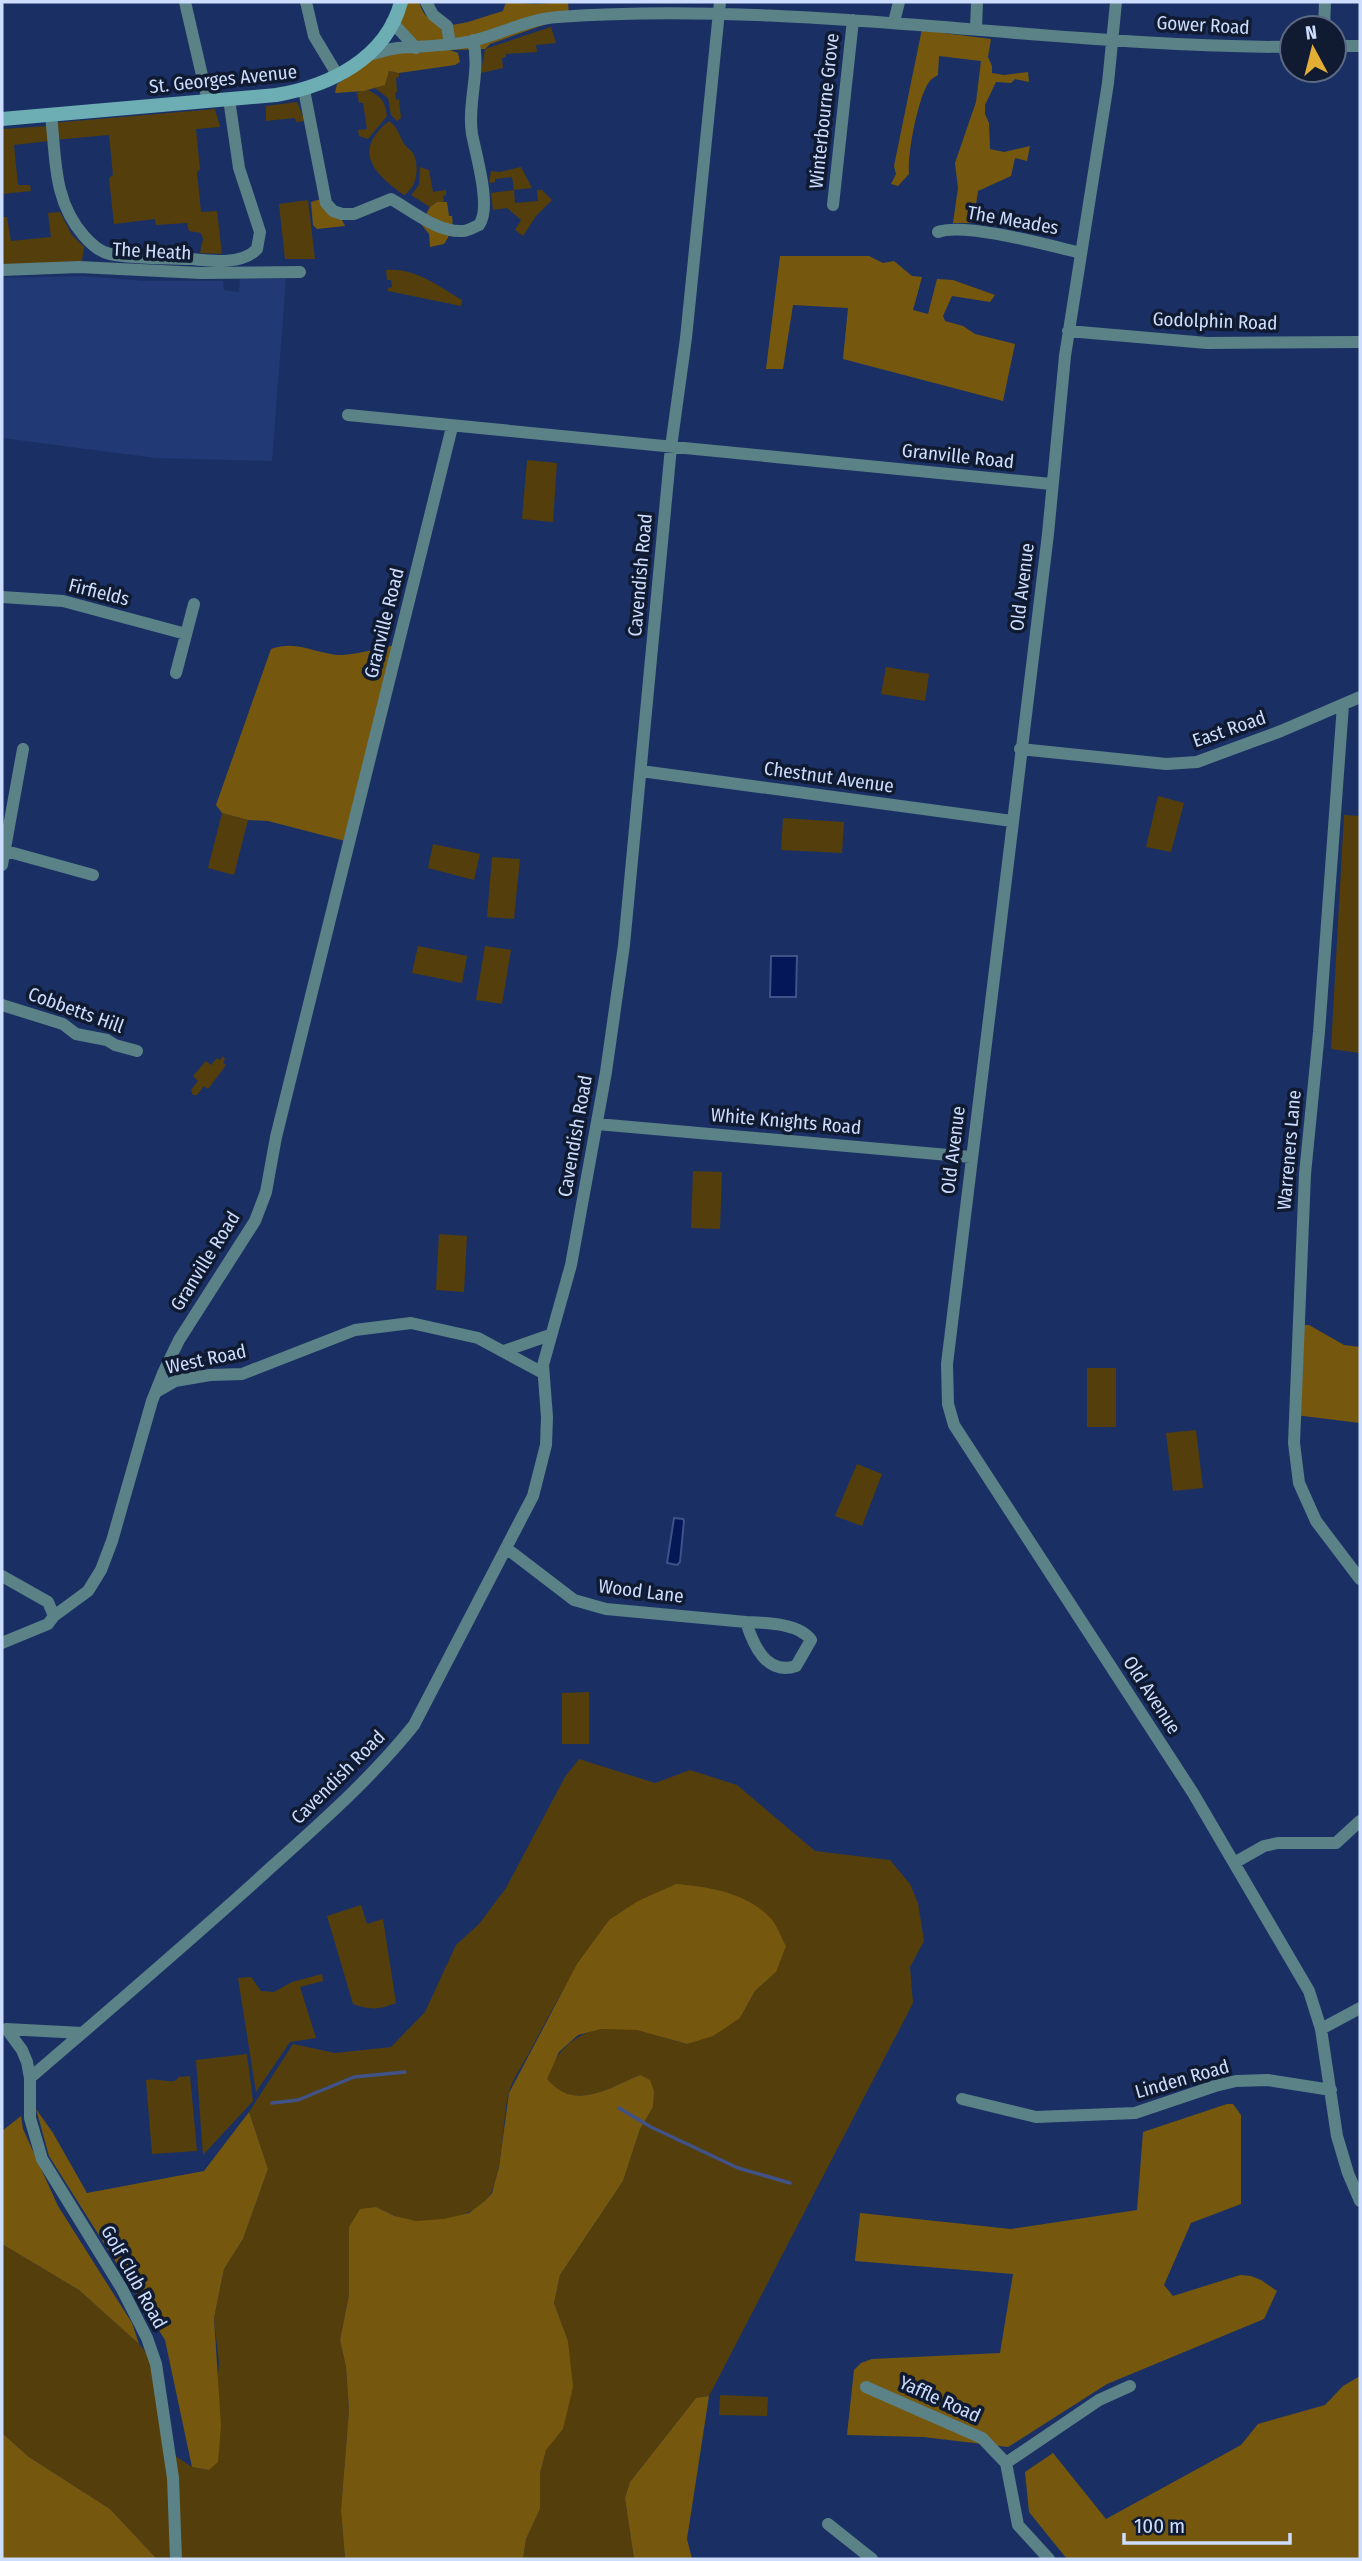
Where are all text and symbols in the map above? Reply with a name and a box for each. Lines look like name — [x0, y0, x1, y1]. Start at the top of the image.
street label: Gower Road — [1156, 11, 1250, 39]
north arrow — [1278, 14, 1348, 84]
text: N — [1304, 21, 1318, 45]
street label: Winterbourne Grove — [804, 32, 844, 190]
street label: St. Georges Avenue — [148, 60, 298, 98]
street label: The Meades — [966, 201, 1060, 239]
street label: The Heath — [112, 237, 192, 265]
street label: Godolphin Road — [1152, 307, 1278, 335]
street label: Granville Road — [901, 439, 1015, 473]
street label: Cavendish Road — [623, 513, 657, 637]
street label: Old Avenue — [1005, 542, 1039, 632]
street label: Granville Road — [359, 566, 409, 680]
street label: Firfields — [66, 573, 132, 611]
street label: East Road — [1189, 706, 1269, 752]
street label: Chestnut Avenue — [763, 757, 895, 797]
street label: Cobbetts Hill — [25, 982, 127, 1038]
street label: Cavendish Road — [553, 1073, 597, 1199]
street label: Warreners Lane — [1272, 1089, 1306, 1211]
street label: White Knights Road — [710, 1103, 862, 1139]
street label: Old Avenue — [936, 1105, 970, 1195]
street label: Granville Road — [165, 1207, 245, 1315]
street label: West Road — [164, 1339, 248, 1379]
street label: Wood Lane — [597, 1574, 685, 1608]
street label: Old Avenue — [1118, 1652, 1186, 1738]
street label: Cavendish Road — [286, 1725, 390, 1829]
street label: Linden Road — [1132, 2055, 1232, 2103]
street label: Golf Club Road — [96, 2221, 172, 2333]
street label: Yaffle Road — [896, 2371, 984, 2427]
scale bar — [1124, 2502, 1290, 2546]
text: 100 m — [1134, 2513, 1185, 2539]

